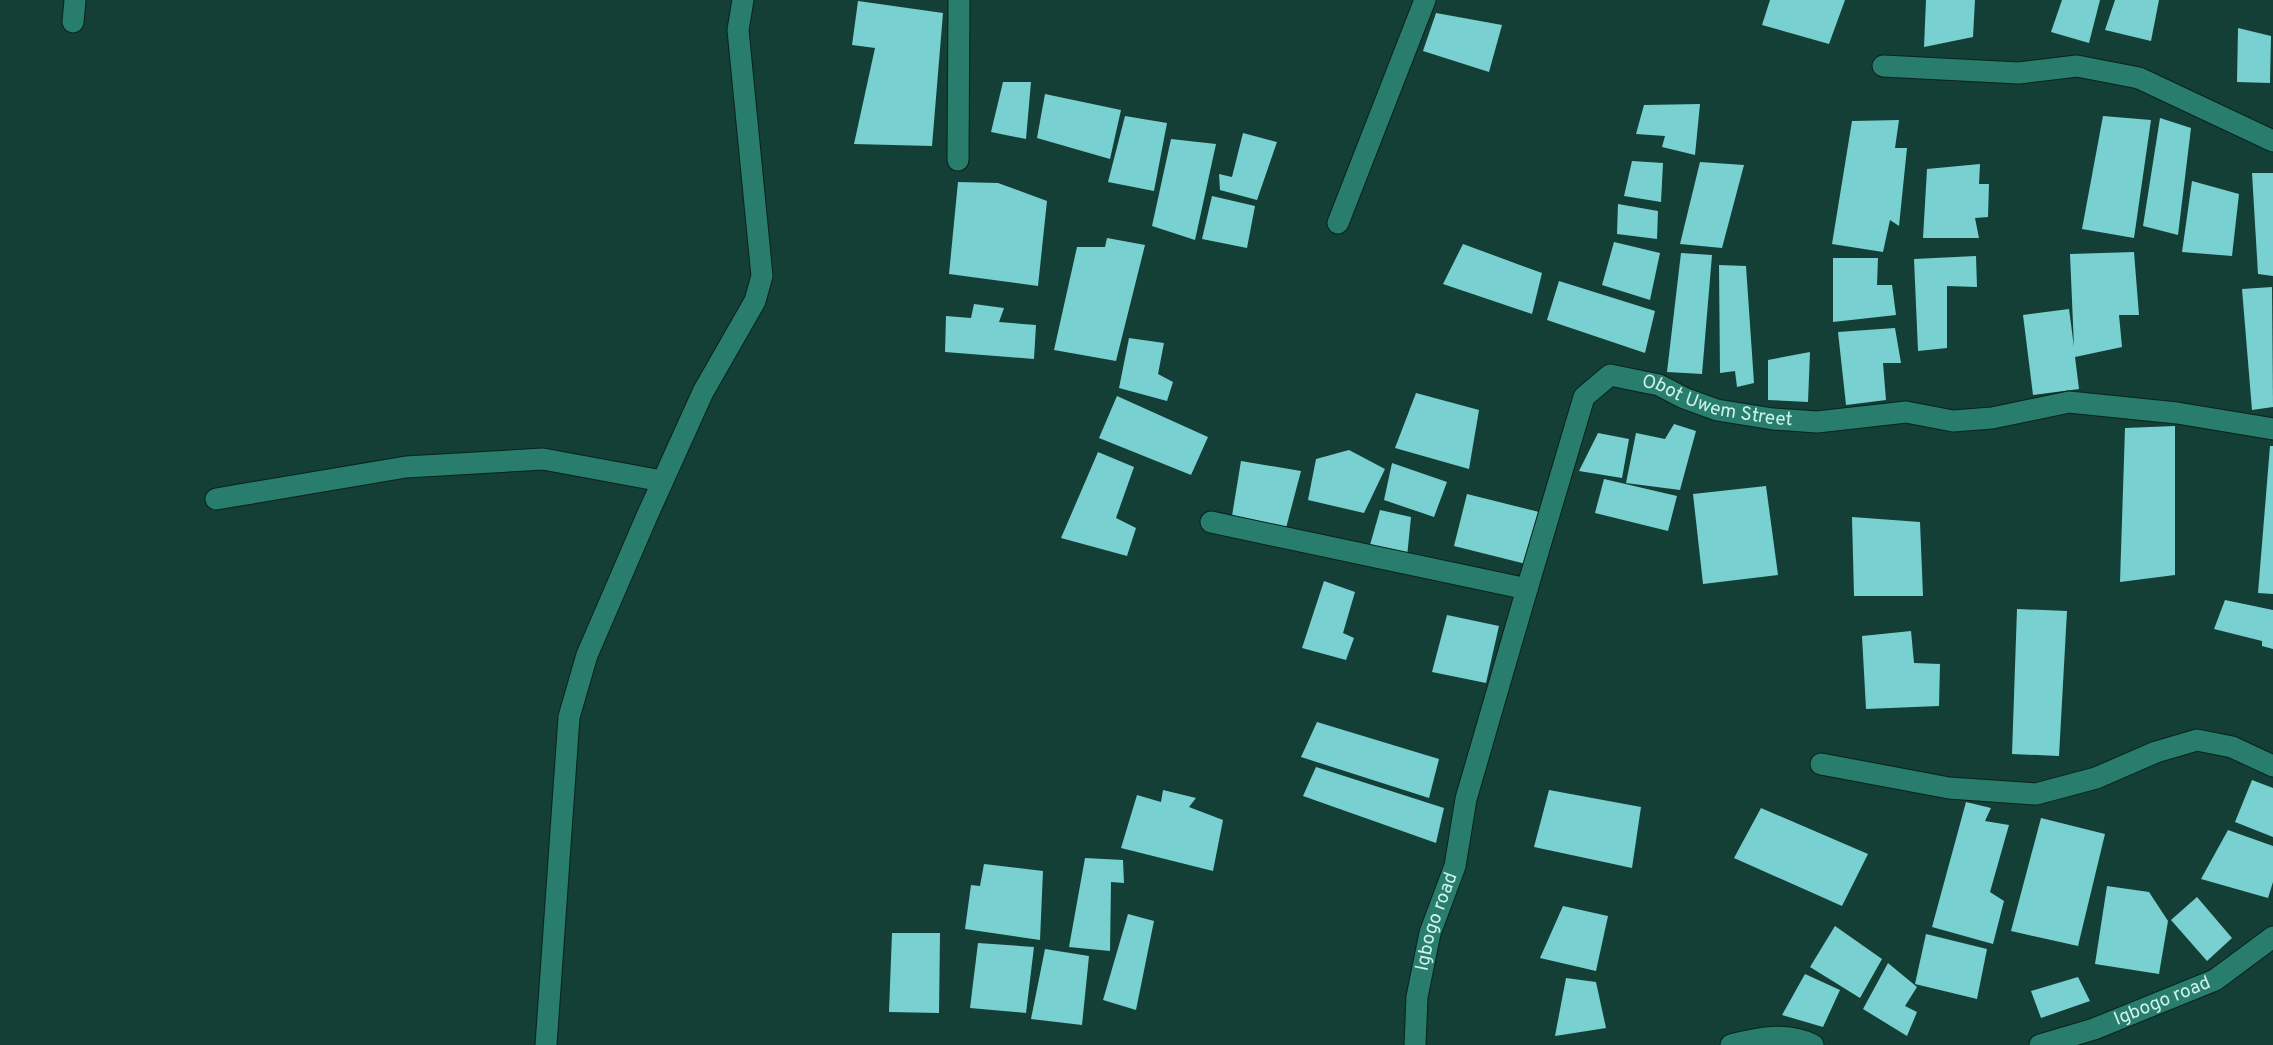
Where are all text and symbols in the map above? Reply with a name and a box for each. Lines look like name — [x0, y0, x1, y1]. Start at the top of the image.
street label: Obot Uwem Street — [1640, 370, 1793, 432]
street label: Igbogo road — [1411, 869, 1464, 973]
street label: Igbogo road — [2110, 971, 2214, 1032]

